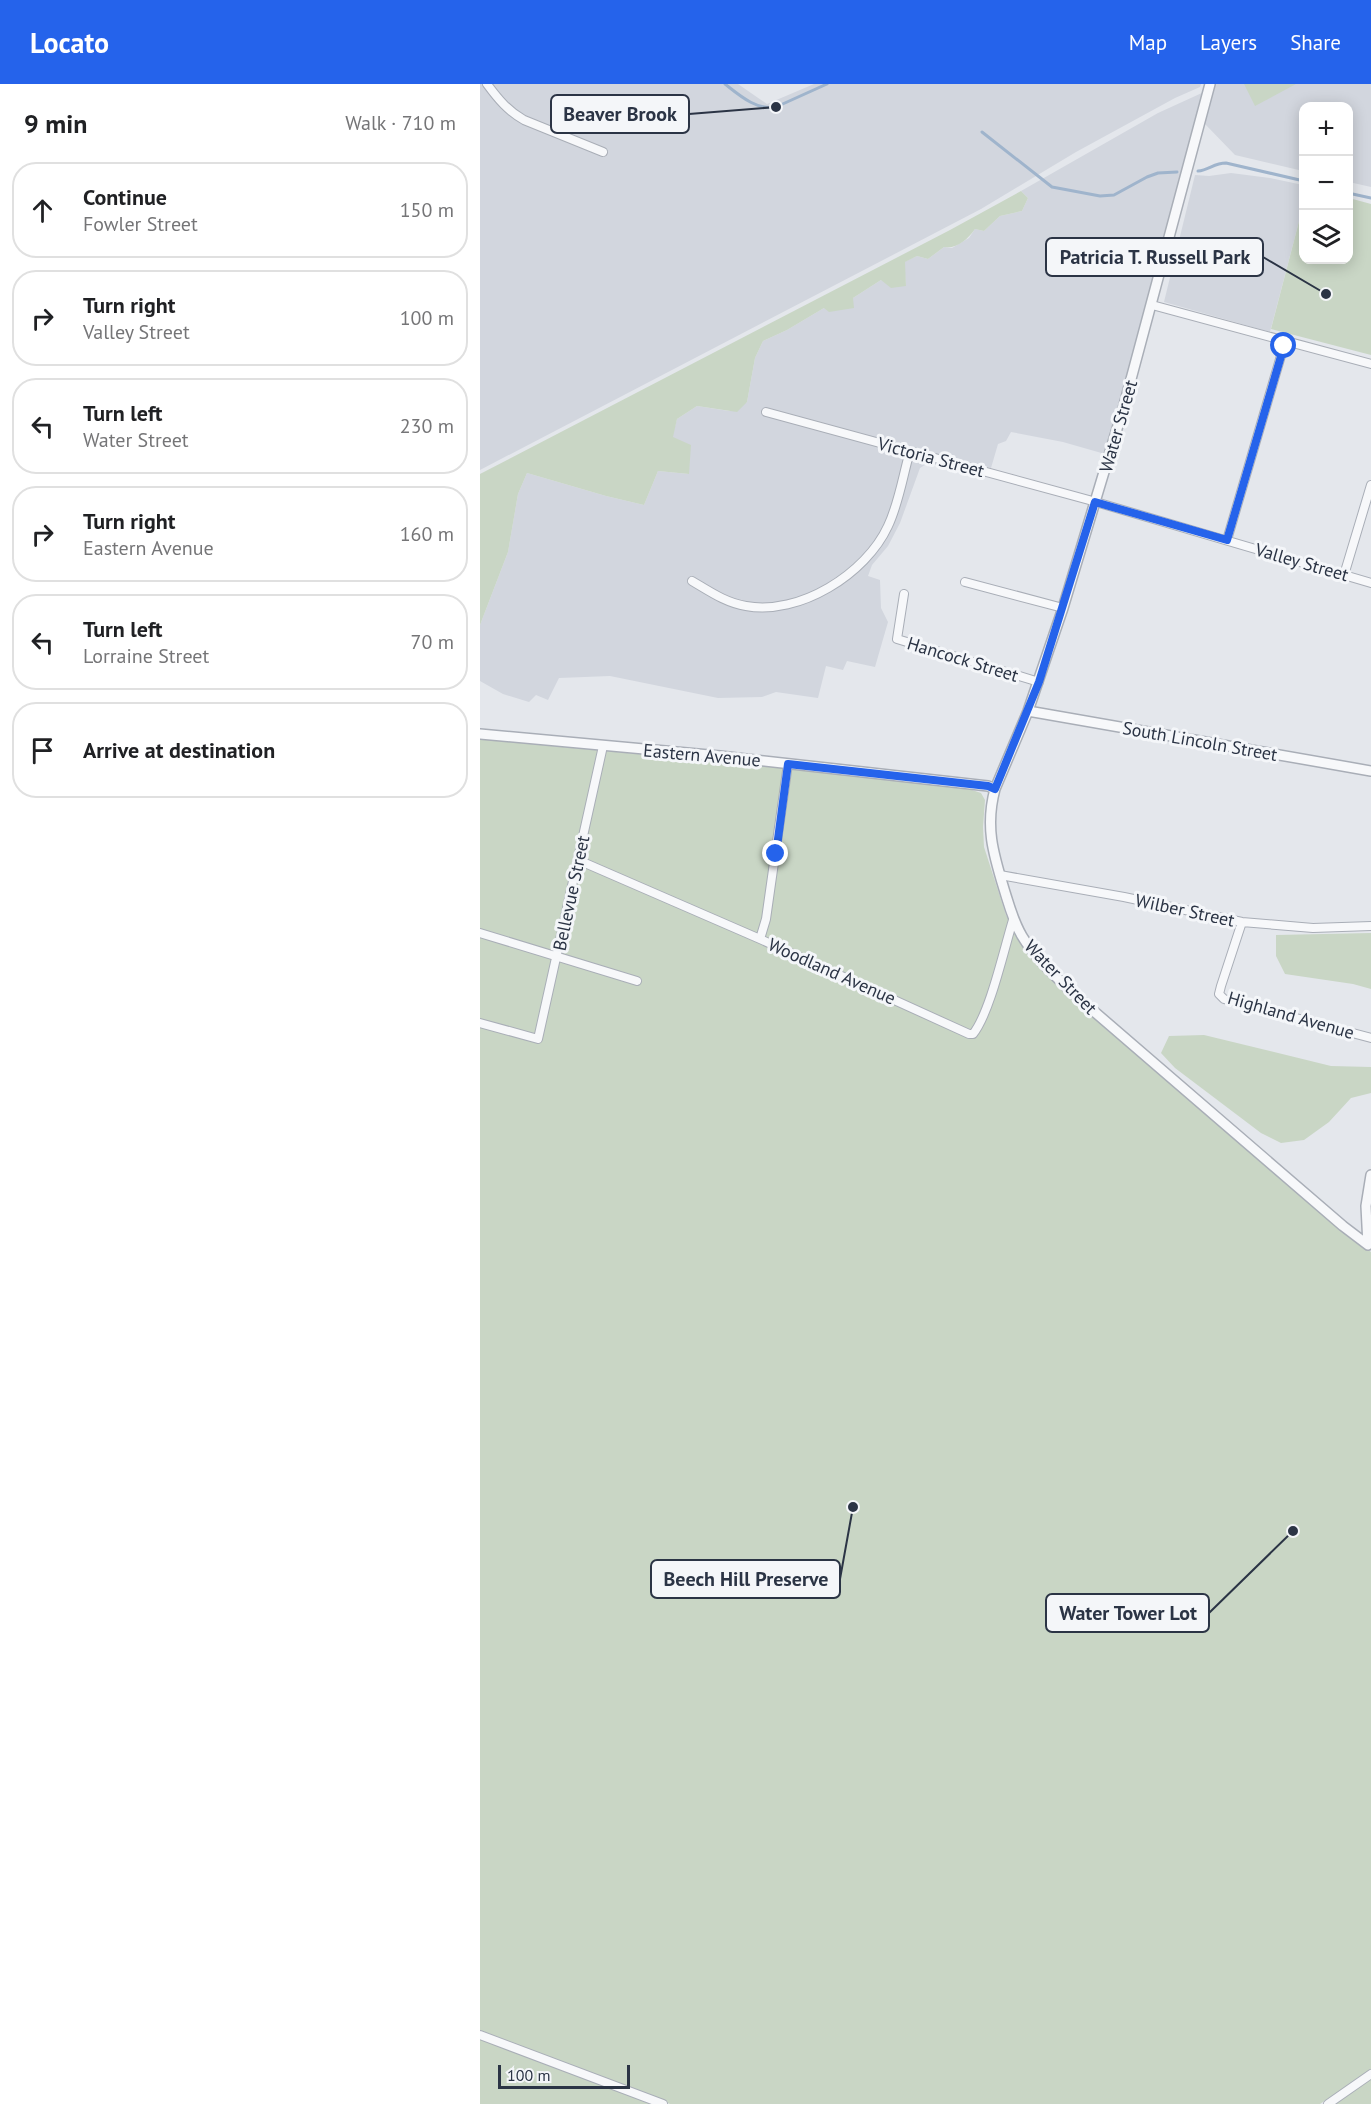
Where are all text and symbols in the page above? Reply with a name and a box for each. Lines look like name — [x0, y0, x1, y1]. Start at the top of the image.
text: Locato — [30, 24, 109, 61]
text: Map — [1129, 29, 1167, 56]
text: Layers — [1200, 29, 1257, 56]
text: Share — [1290, 29, 1341, 56]
callout: Beaver Brook — [551, 95, 689, 133]
text: Beaver Brook — [563, 101, 677, 127]
map controls — [1299, 102, 1353, 264]
button: + — [1299, 102, 1353, 156]
text: 9 min — [24, 107, 87, 140]
text: Walk · 710 m — [345, 110, 456, 136]
button: − — [1299, 156, 1353, 210]
text: Continue — [83, 183, 167, 211]
icon: ahead — [26, 194, 59, 227]
text: 150 m — [400, 197, 454, 223]
button: layers — [1299, 210, 1353, 264]
text: Fowler Street — [83, 211, 198, 237]
callout: Patricia T. Russell Park — [1046, 238, 1263, 276]
text: Patricia T. Russell Park — [1060, 244, 1250, 270]
text: Turn right — [83, 291, 175, 319]
icon: right — [26, 302, 59, 335]
text: 100 m — [400, 305, 454, 331]
text: Valley Street — [83, 319, 190, 345]
route start — [1270, 332, 1296, 358]
street label: Water Street — [1094, 377, 1142, 475]
text: Turn left — [83, 399, 163, 427]
icon: left — [26, 410, 59, 443]
text: 230 m — [400, 413, 454, 439]
text: Water Street — [83, 427, 189, 453]
street label: Victoria Street — [874, 431, 987, 482]
text: Turn right — [83, 507, 175, 535]
icon: right — [26, 518, 59, 551]
text: 160 m — [400, 521, 454, 547]
text: Eastern Avenue — [83, 535, 214, 561]
street label: Valley Street — [1252, 537, 1351, 586]
text: Turn left — [83, 615, 163, 643]
icon: left — [26, 626, 59, 659]
text: 70 m — [411, 629, 454, 655]
street label: Hancock Street — [905, 631, 1021, 687]
text: Lorraine Street — [83, 643, 209, 669]
street label: South Lincoln Street — [1121, 716, 1279, 766]
icon: arrive — [26, 734, 59, 767]
text: Arrive at destination — [83, 736, 275, 764]
street label: Eastern Avenue — [642, 738, 762, 772]
street label: Bellevue Street — [548, 833, 594, 953]
route end — [762, 840, 788, 866]
street label: Wilber Street — [1133, 888, 1237, 932]
street label: Woodland Avenue — [765, 933, 899, 1009]
street label: Water Street — [1020, 935, 1102, 1019]
street label: Highland Avenue — [1225, 986, 1357, 1044]
callout: Beech Hill Preserve — [651, 1560, 840, 1598]
text: Beech Hill Preserve — [664, 1566, 829, 1592]
callout: Water Tower Lot — [1046, 1594, 1209, 1632]
text: Water Tower Lot — [1059, 1600, 1197, 1626]
scale bar — [498, 2062, 630, 2090]
text: 100 m — [507, 2065, 550, 2085]

